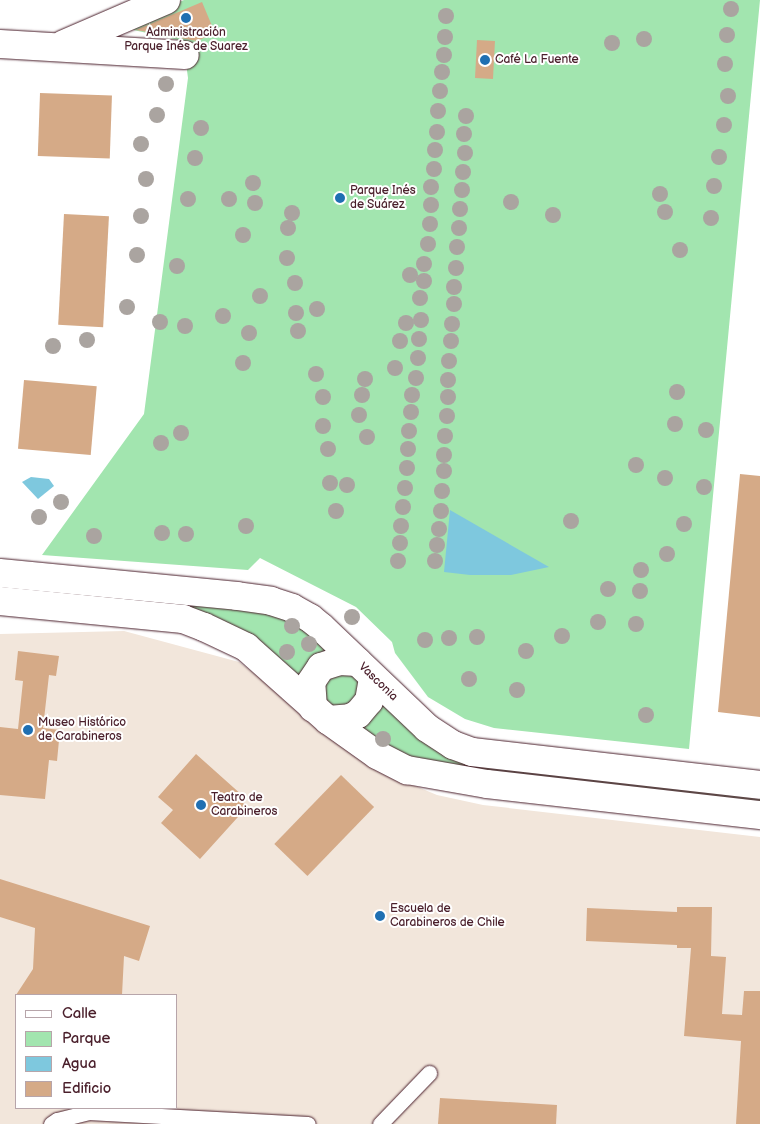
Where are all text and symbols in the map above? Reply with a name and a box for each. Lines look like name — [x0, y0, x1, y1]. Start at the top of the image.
marker: Administración Parque Inés de Suarez — [180, 12, 192, 24]
place label: Administración Parque Inés de Suarez — [124, 26, 248, 54]
place label: Café La Fuente — [495, 53, 579, 67]
marker: Café La Fuente — [479, 54, 491, 66]
place label: Parque Inés de Suárez — [350, 184, 416, 212]
marker: Parque Inés de Suárez — [334, 192, 346, 204]
street label: Vasconia — [355, 660, 401, 704]
place label: Museo Histórico de Carabineros — [38, 716, 126, 744]
marker: Museo Histórico de Carabineros — [22, 724, 34, 736]
place label: Teatro de Carabineros — [211, 791, 278, 819]
marker: Teatro de Carabineros — [195, 799, 207, 811]
place label: Escuela de Carabineros de Chile — [390, 902, 505, 930]
marker: Escuela de Carabineros de Chile — [374, 910, 386, 922]
legend — [15, 994, 178, 1109]
text: Calle — [62, 1004, 97, 1023]
text: Parque — [62, 1029, 110, 1048]
text: Agua — [62, 1054, 96, 1073]
text: Edificio — [62, 1079, 111, 1098]

